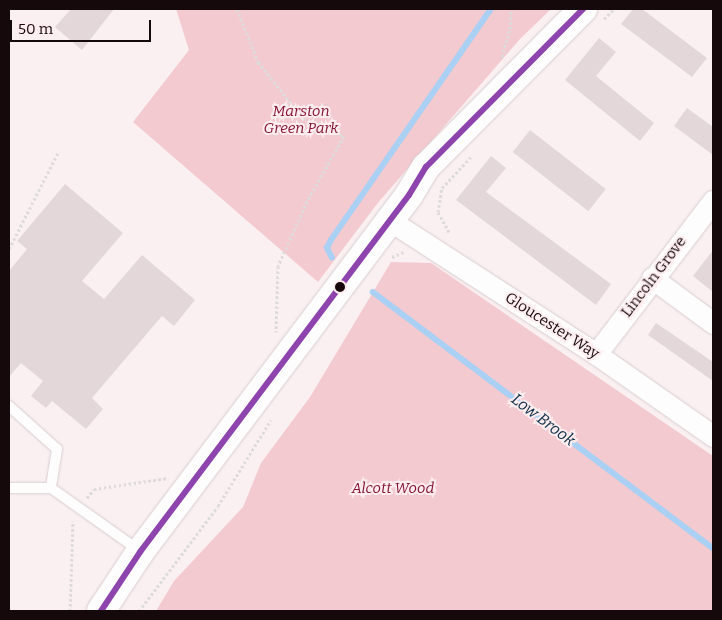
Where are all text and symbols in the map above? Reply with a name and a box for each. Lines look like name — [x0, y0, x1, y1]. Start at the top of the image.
scale bar — [12, 10, 154, 42]
text: 50 m — [18, 20, 53, 38]
park label: Marston Green Park — [264, 102, 338, 137]
street label: Lincoln Grove — [618, 233, 690, 321]
unlabelled marker — [335, 282, 345, 292]
street label: Gloucester Way — [501, 289, 603, 363]
water label: Low Brook — [507, 390, 579, 450]
park label: Alcott Wood — [352, 480, 434, 498]

